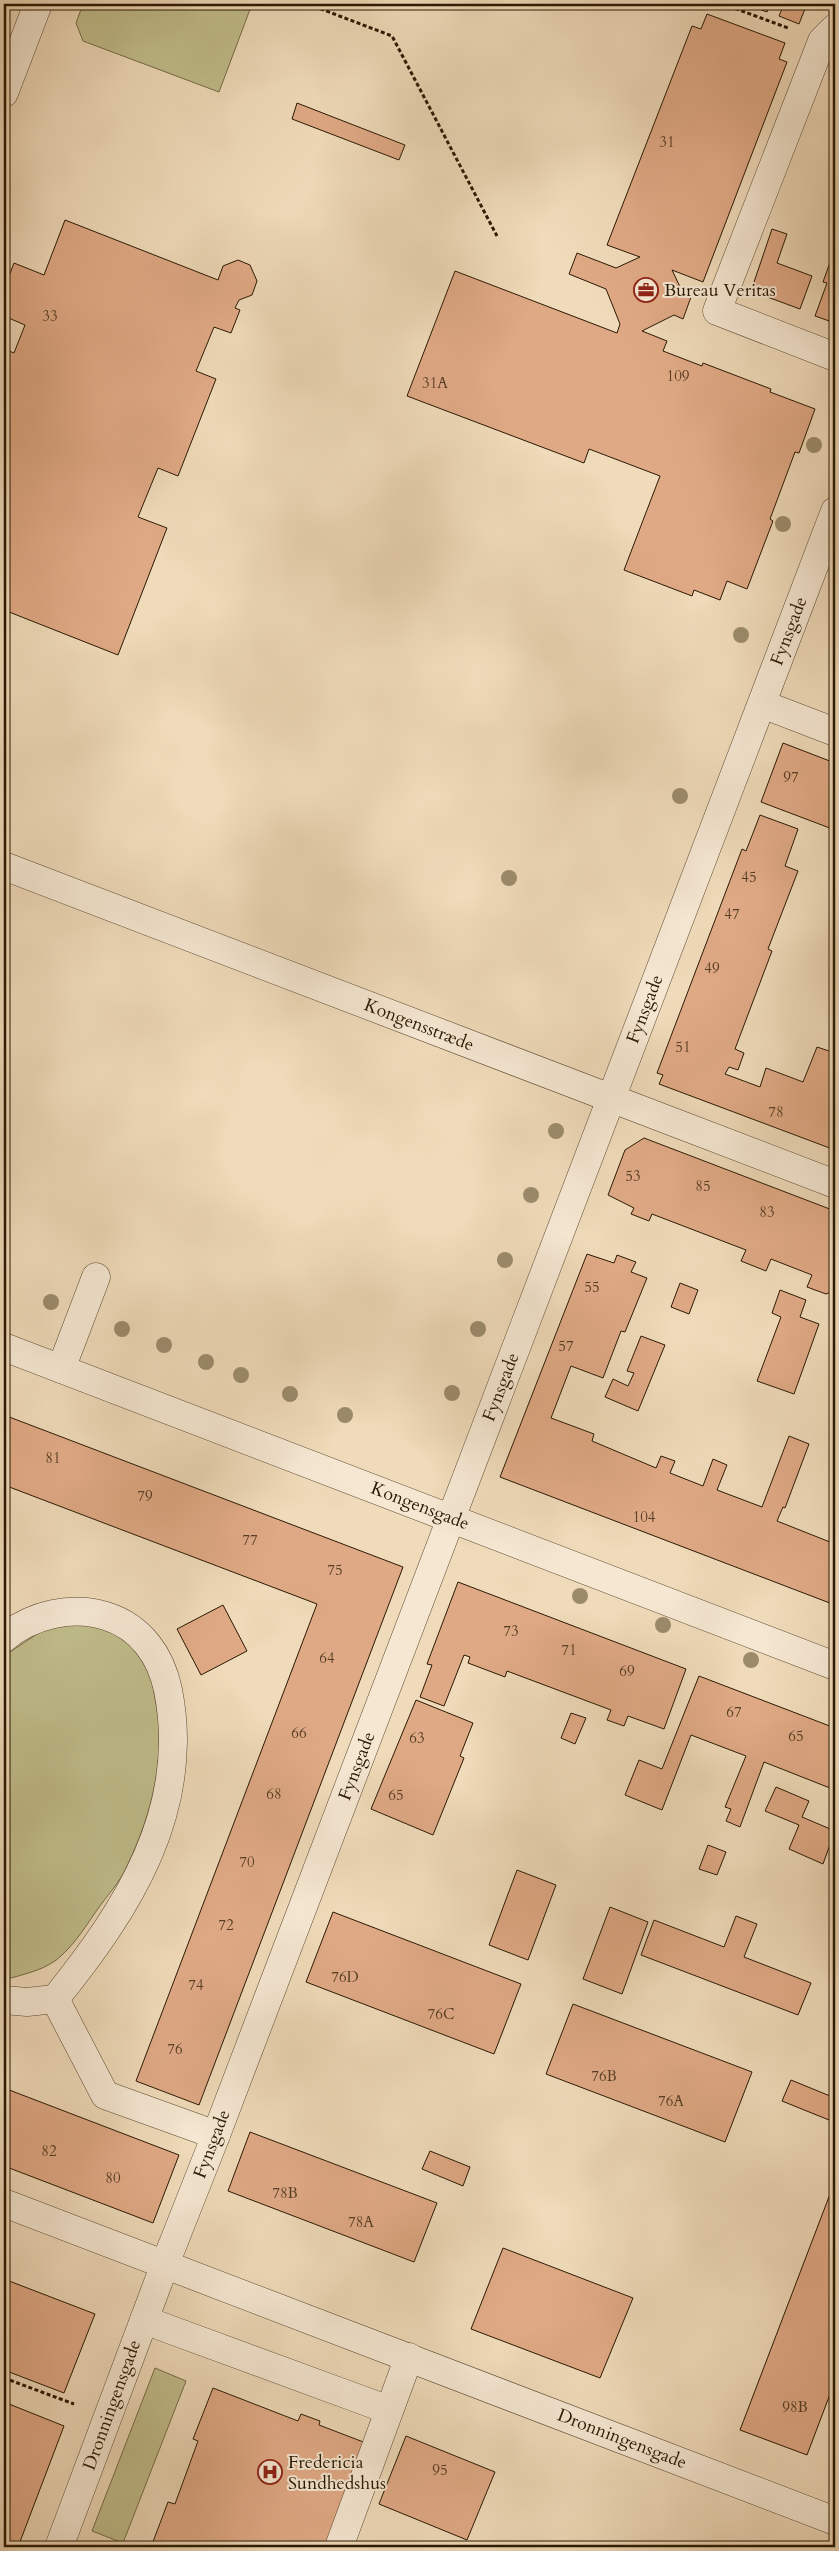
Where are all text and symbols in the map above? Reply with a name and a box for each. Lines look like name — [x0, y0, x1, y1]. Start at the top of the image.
house number: 31 — [659, 132, 675, 152]
office icon: Bureau Veritas — [633, 277, 659, 303]
place label: Bureau Veritas — [664, 278, 776, 303]
house number: 33 — [42, 306, 58, 326]
house number: 109 — [666, 366, 690, 386]
house number: 31A — [422, 373, 448, 393]
street label: Fynsgade — [764, 593, 814, 669]
house number: 97 — [783, 767, 799, 787]
house number: 45 — [741, 867, 757, 887]
house number: 47 — [724, 904, 740, 924]
house number: 49 — [704, 958, 720, 978]
street label: Fynsgade — [620, 971, 670, 1047]
street label: Kongensstræde — [360, 993, 478, 1057]
house number: 51 — [675, 1037, 691, 1057]
house number: 78 — [768, 1102, 784, 1122]
house number: 53 — [625, 1166, 641, 1186]
house number: 85 — [695, 1176, 711, 1196]
house number: 83 — [759, 1202, 775, 1222]
house number: 55 — [584, 1277, 600, 1297]
house number: 57 — [558, 1336, 574, 1356]
street label: Fynsgade — [476, 1349, 526, 1425]
house number: 81 — [45, 1448, 61, 1468]
street label: Kongensgade — [367, 1476, 473, 1536]
house number: 79 — [137, 1486, 153, 1506]
house number: 104 — [632, 1507, 656, 1527]
house number: 77 — [242, 1530, 258, 1550]
house number: 75 — [327, 1560, 343, 1580]
house number: 73 — [503, 1621, 519, 1641]
house number: 71 — [561, 1640, 577, 1660]
house number: 64 — [319, 1648, 335, 1668]
house number: 69 — [619, 1661, 635, 1681]
house number: 67 — [726, 1702, 742, 1722]
house number: 66 — [291, 1723, 307, 1743]
house number: 65 — [788, 1726, 804, 1746]
street label: Fynsgade — [332, 1728, 382, 1804]
house number: 63 — [409, 1728, 425, 1748]
house number: 68 — [266, 1784, 282, 1804]
house number: 65 — [388, 1785, 404, 1805]
house number: 70 — [239, 1852, 255, 1872]
house number: 72 — [218, 1915, 234, 1935]
house number: 76D — [331, 1967, 359, 1987]
house number: 74 — [188, 1975, 204, 1995]
house number: 76C — [428, 2004, 454, 2024]
house number: 76 — [167, 2039, 183, 2059]
house number: 76B — [591, 2066, 617, 2086]
house number: 76A — [658, 2091, 684, 2111]
street label: Fynsgade — [187, 2106, 237, 2182]
house number: 82 — [41, 2141, 57, 2161]
house number: 80 — [105, 2168, 121, 2188]
house number: 78B — [272, 2183, 298, 2203]
house number: 78A — [348, 2212, 374, 2232]
street label: Dronningensgade — [77, 2336, 147, 2474]
house number: 98B — [782, 2397, 808, 2417]
street label: Dronningensgade — [554, 2403, 690, 2475]
place label: Fredericia Sundhedshus — [288, 2450, 386, 2496]
hospital icon: Fredericia Sundhedshus — [257, 2459, 283, 2485]
house number: 95 — [432, 2460, 448, 2480]

